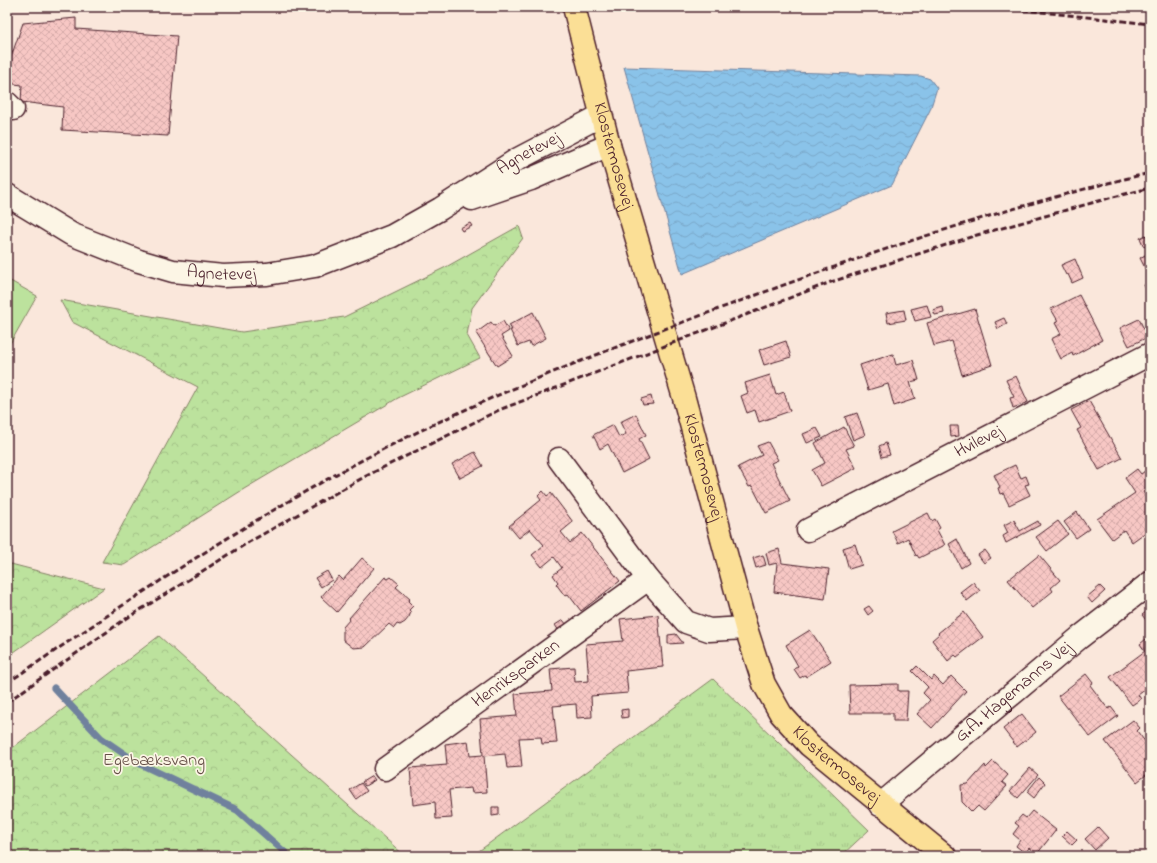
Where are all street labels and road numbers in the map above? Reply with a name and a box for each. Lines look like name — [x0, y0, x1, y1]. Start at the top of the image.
street label: Klostermosevej — [586, 100, 640, 213]
street label: Agnetevej — [492, 126, 566, 182]
street label: Agnetevej — [185, 259, 257, 289]
street label: Klostermosevej — [676, 411, 730, 524]
street label: Hvilevej — [950, 419, 1008, 465]
street label: Henriksparken — [467, 633, 566, 715]
street label: G.A. Hagemanns Vej — [950, 635, 1079, 749]
street label: Klostermosevej — [785, 720, 886, 811]

